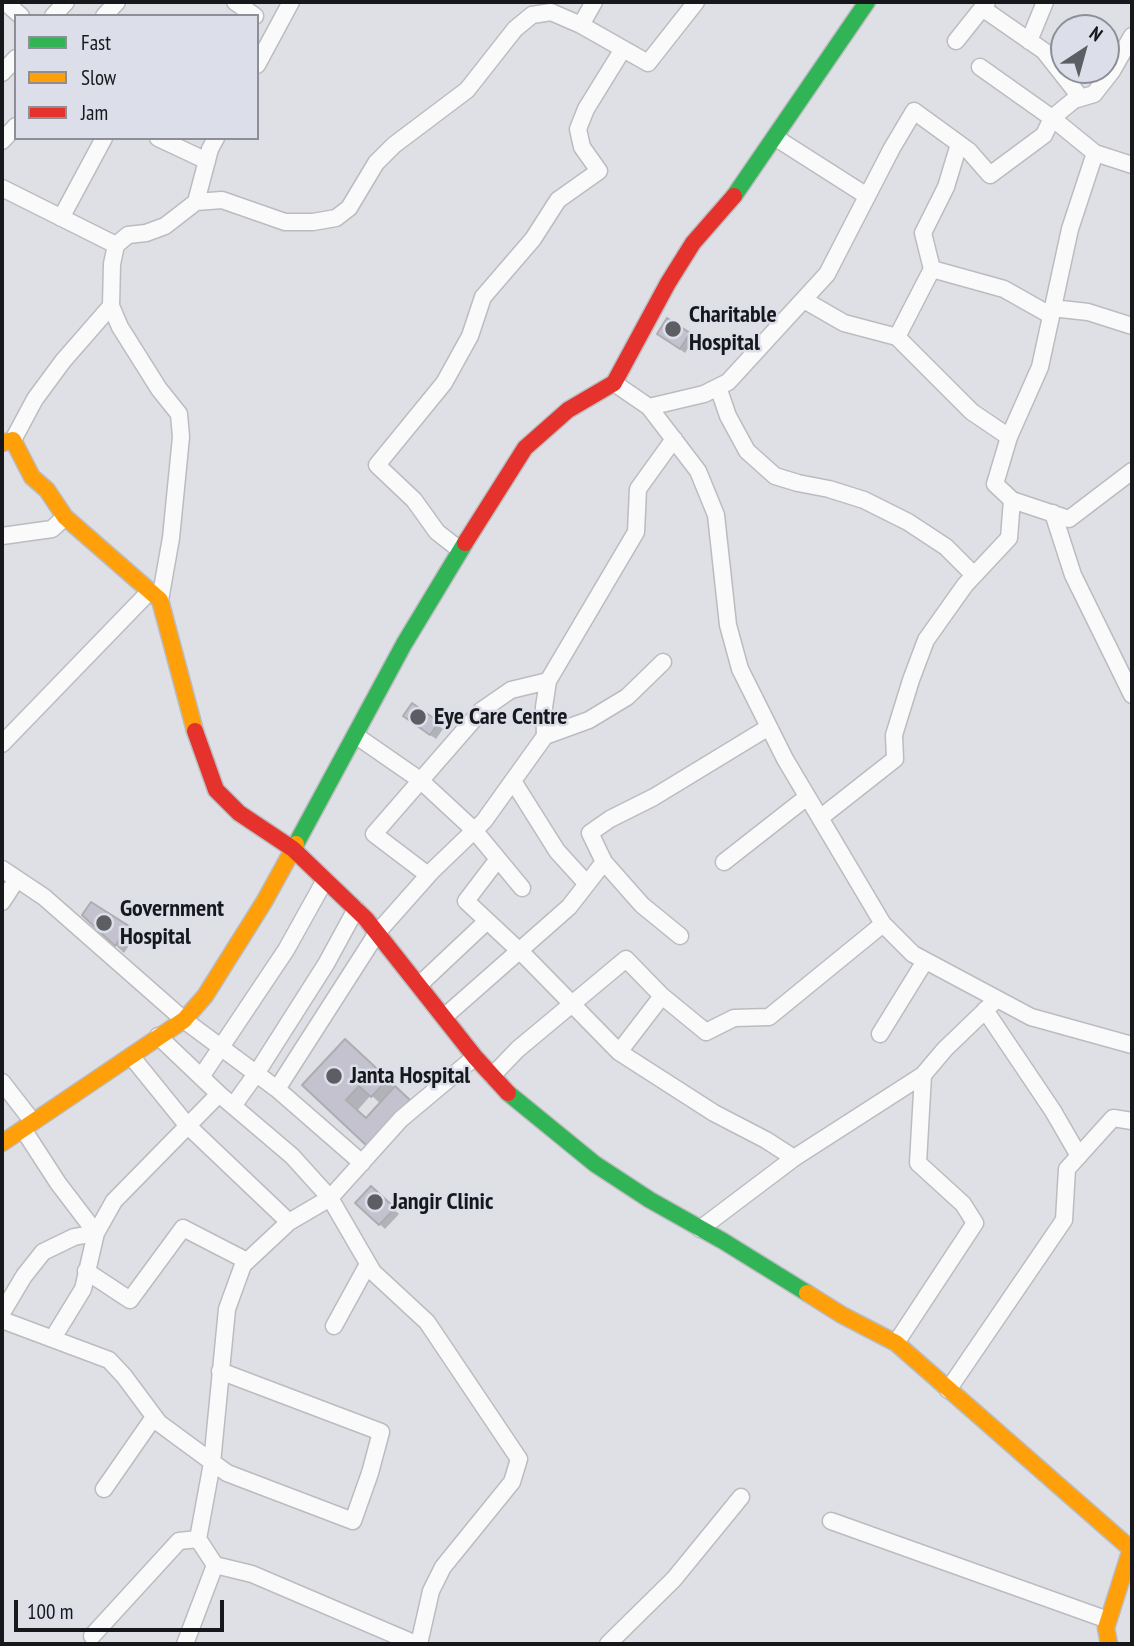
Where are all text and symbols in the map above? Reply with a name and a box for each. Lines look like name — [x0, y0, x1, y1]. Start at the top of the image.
legend — [14, 14, 259, 140]
north arrow — [1050, 14, 1120, 84]
text: N — [1085, 21, 1107, 46]
text: Fast — [81, 29, 111, 56]
text: Slow — [81, 64, 116, 91]
text: Jam — [81, 99, 108, 126]
place label: Charitable Hospital — [689, 301, 777, 357]
marker: Charitable Hospital — [663, 319, 683, 339]
place label: Eye Care Centre — [434, 703, 567, 731]
marker: Eye Care Centre — [408, 707, 428, 727]
place label: Government Hospital — [120, 895, 224, 951]
marker: Government Hospital — [94, 913, 114, 933]
place label: Janta Hospital — [350, 1062, 470, 1090]
marker: Janta Hospital — [324, 1066, 344, 1086]
place label: Jangir Clinic — [391, 1188, 493, 1216]
marker: Jangir Clinic — [365, 1192, 385, 1212]
scale bar — [18, 1586, 228, 1630]
text: 100 m — [27, 1598, 73, 1625]

